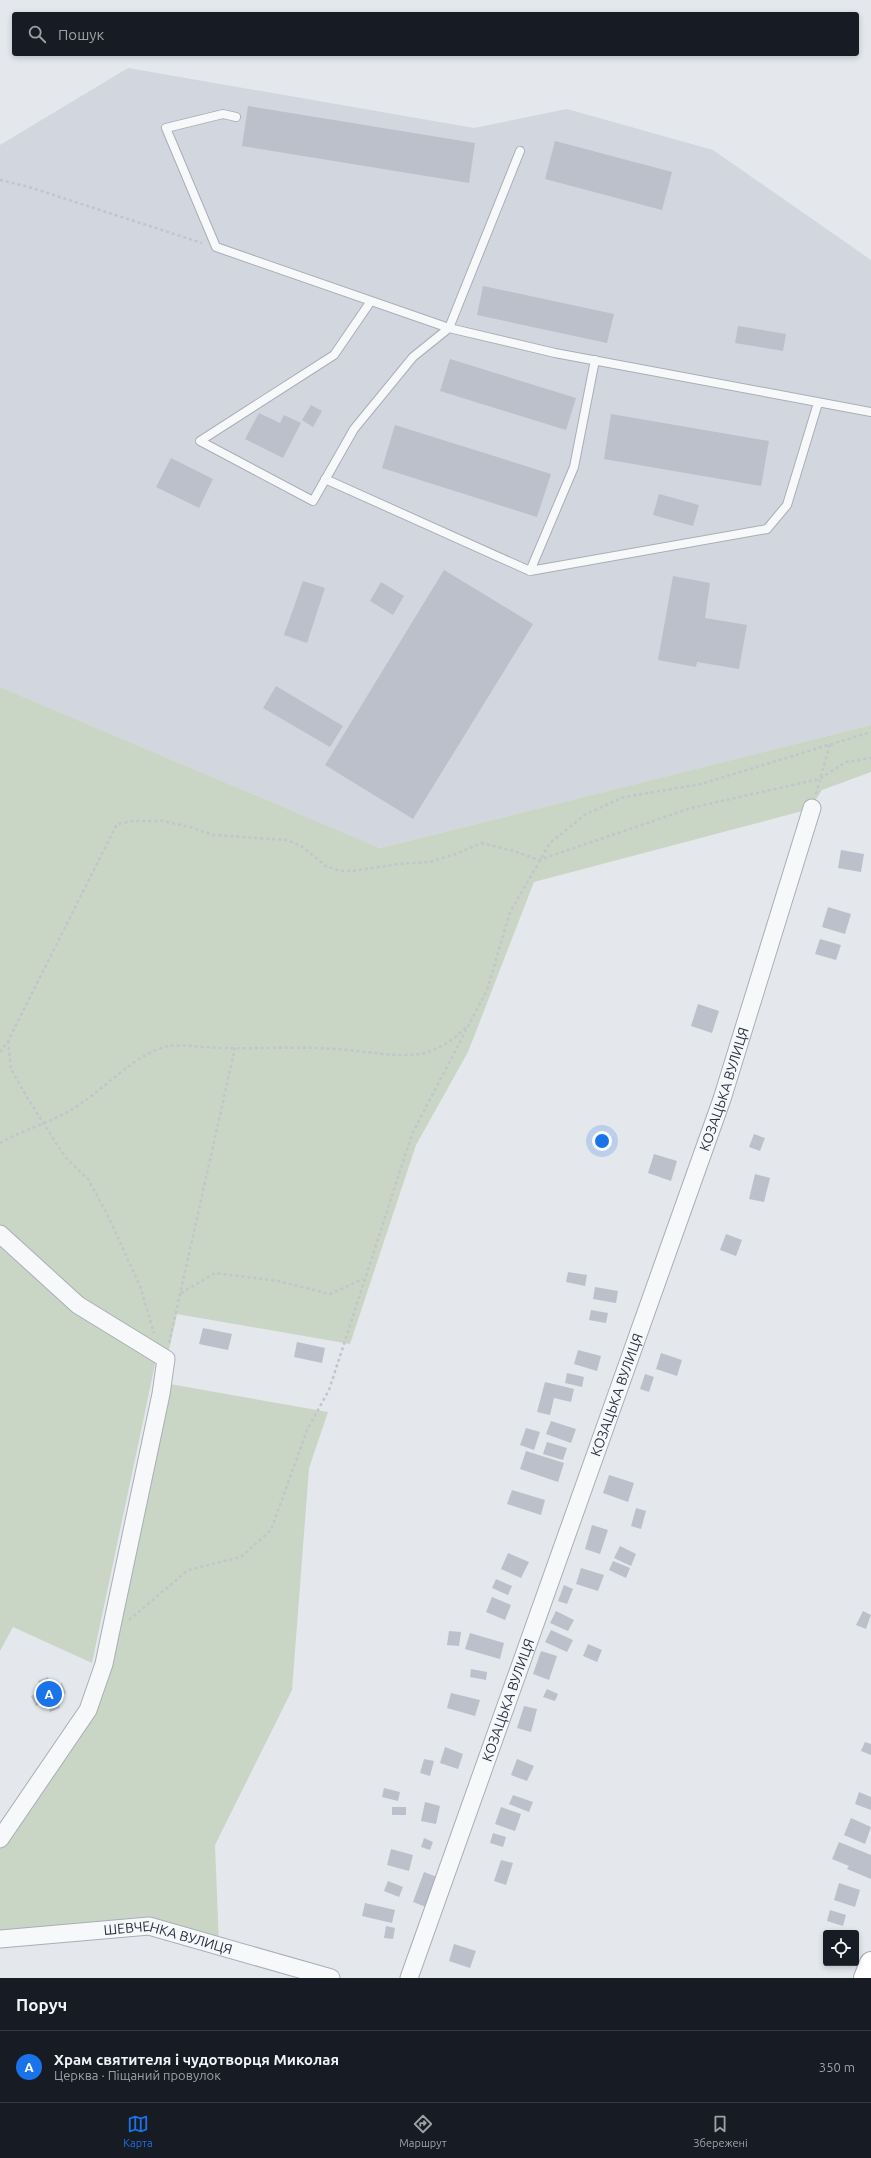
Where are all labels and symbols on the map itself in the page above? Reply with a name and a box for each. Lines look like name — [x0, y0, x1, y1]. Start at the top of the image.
street label: КОЗАЦЬКА ВУЛИЦЯ — [696, 1025, 752, 1153]
your location — [592, 1131, 612, 1151]
street label: КОЗАЦЬКА ВУЛИЦЯ — [587, 1331, 646, 1459]
street label: КОЗАЦЬКА ВУЛИЦЯ — [479, 1636, 537, 1764]
pin: A — [36, 1679, 62, 1709]
street label: ШЕВЧЕНКА ВУЛИЦЯ — [103, 1918, 234, 1957]

